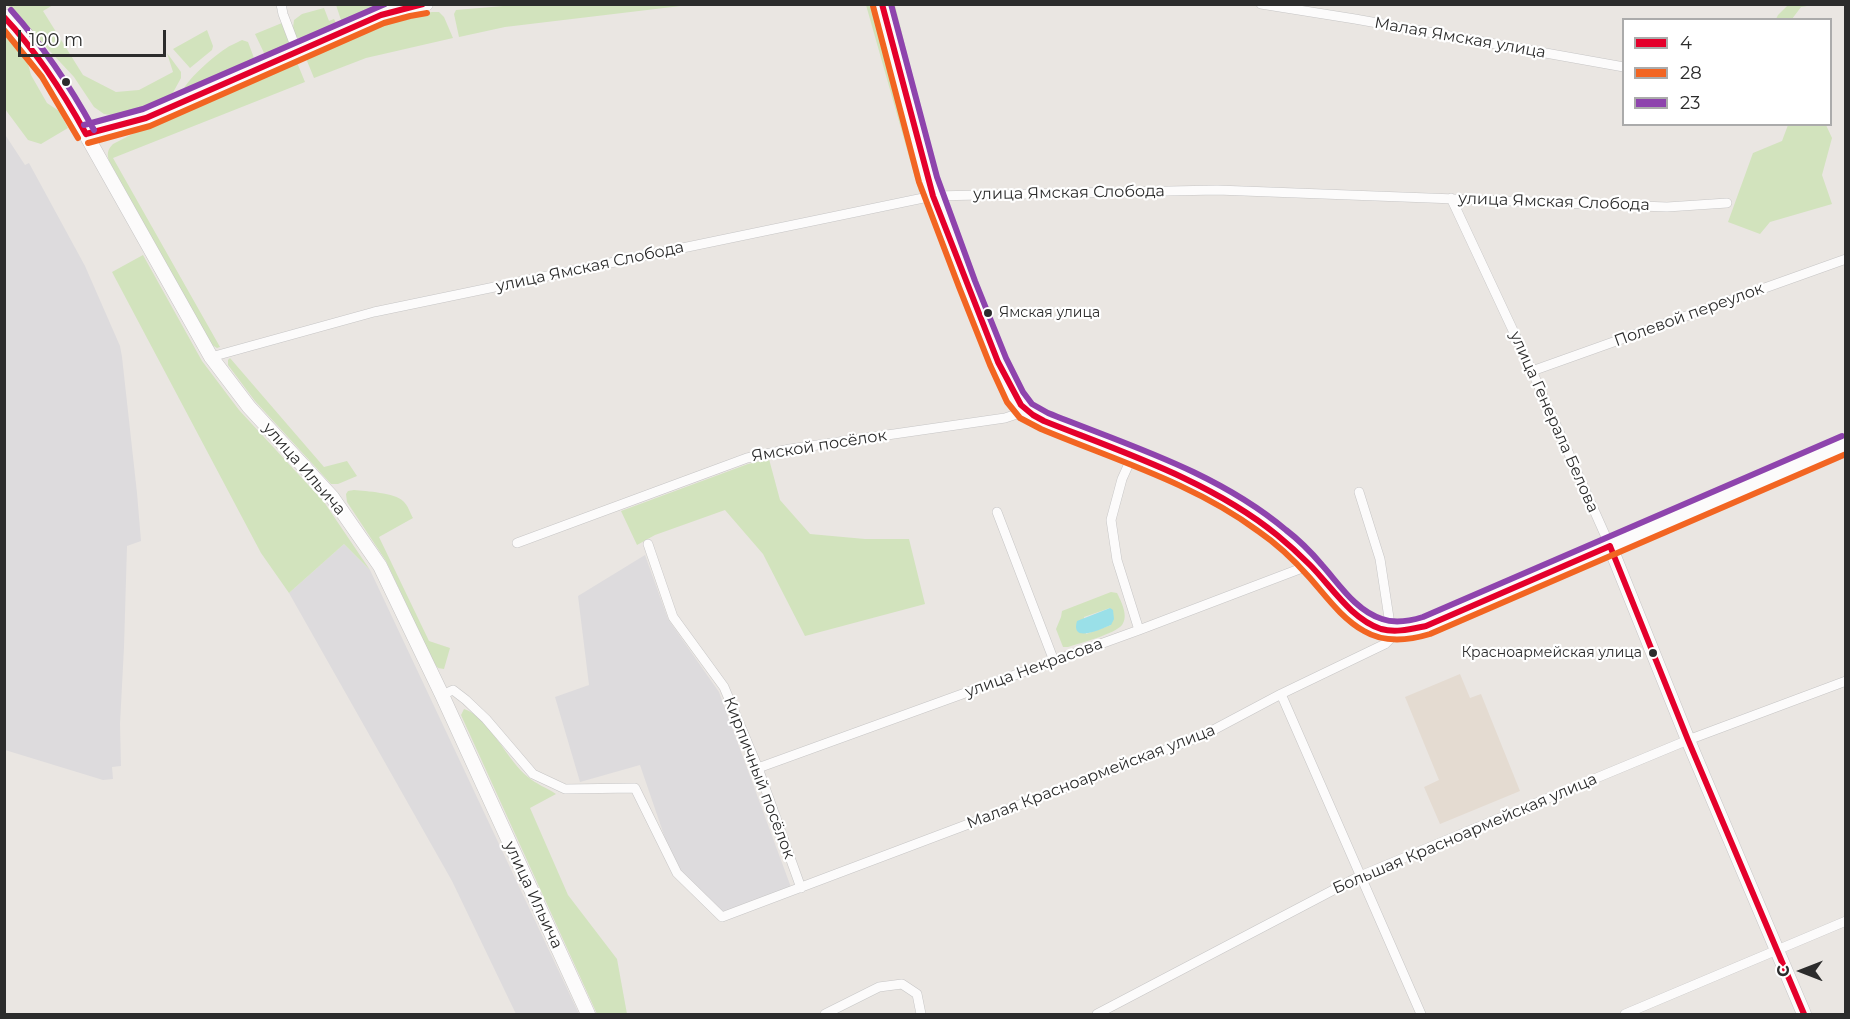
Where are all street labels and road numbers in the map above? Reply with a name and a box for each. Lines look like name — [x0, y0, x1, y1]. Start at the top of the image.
street label: Малая Ямская улица — [1373, 13, 1547, 63]
street label: улица Ямская Слобода — [973, 182, 1165, 204]
street label: улица Ямская Слобода — [1458, 189, 1650, 215]
street label: улица Ямская Слобода — [494, 238, 686, 296]
street label: Полевой переулок — [1612, 279, 1766, 351]
street label: улица Генерала Белова — [1505, 328, 1603, 516]
street label: улица Ильича — [259, 419, 349, 519]
street label: Ямской посёлок — [750, 426, 888, 466]
street label: улица Некрасова — [963, 634, 1105, 702]
street label: Кирпичный посёлок — [719, 694, 799, 862]
street label: Малая Красноармейская улица — [964, 721, 1218, 833]
street label: Большая Красноармейская улица — [1330, 769, 1600, 899]
street label: улица Ильича — [500, 838, 566, 952]

